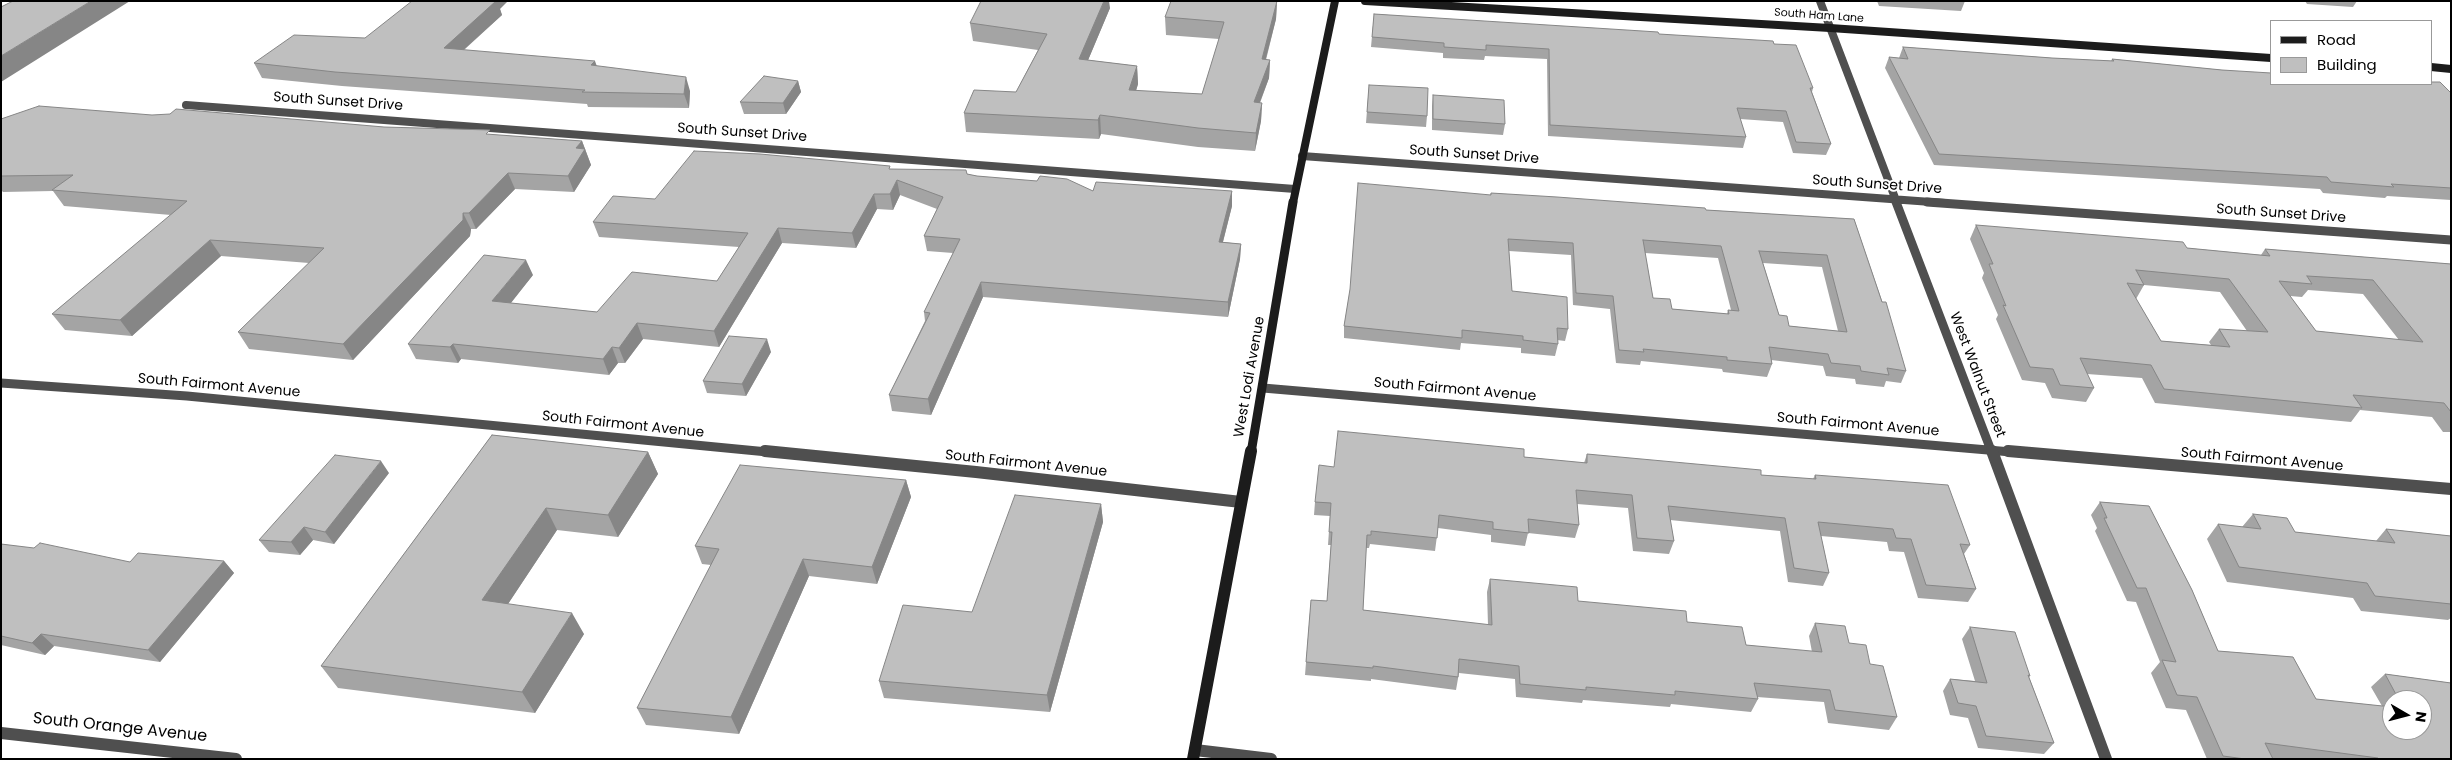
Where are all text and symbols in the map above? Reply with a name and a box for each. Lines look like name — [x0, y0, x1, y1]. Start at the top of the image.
street label: South Ham Lane — [1774, 6, 1864, 26]
legend — [2270, 20, 2432, 85]
text: Road — [2317, 29, 2356, 50]
text: Building — [2317, 54, 2377, 75]
street label: South Sunset Drive — [273, 89, 403, 115]
street label: South Sunset Drive — [677, 120, 807, 146]
street label: South Sunset Drive — [1409, 142, 1539, 168]
street label: South Sunset Drive — [1812, 172, 1942, 198]
street label: South Sunset Drive — [2216, 201, 2346, 227]
street label: West Walnut Street — [1945, 310, 2009, 440]
street label: West Lodi Avenue — [1231, 315, 1269, 439]
street label: South Fairmont Avenue — [137, 371, 301, 401]
street label: South Fairmont Avenue — [1373, 375, 1537, 405]
street label: South Fairmont Avenue — [541, 408, 705, 442]
street label: South Fairmont Avenue — [1776, 410, 1940, 440]
street label: South Fairmont Avenue — [2180, 445, 2344, 475]
street label: South Fairmont Avenue — [944, 447, 1108, 481]
north arrow — [2382, 690, 2432, 740]
street label: South Orange Avenue — [32, 709, 208, 747]
text: N — [2410, 710, 2431, 724]

